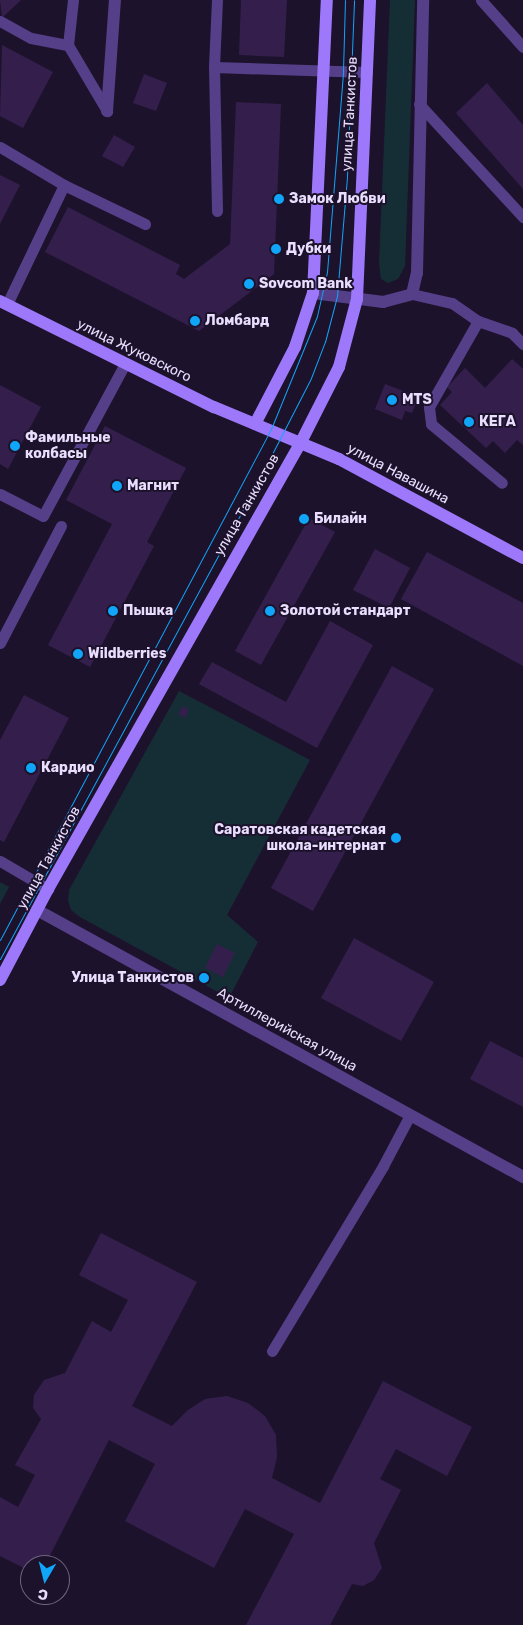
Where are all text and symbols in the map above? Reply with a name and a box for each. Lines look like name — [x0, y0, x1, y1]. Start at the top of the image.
street label: улица Танкистов — [339, 56, 361, 172]
place label: Замок Любви — [289, 191, 386, 207]
marker: Замок Любви — [273, 193, 285, 205]
place label: Дубки — [286, 241, 331, 257]
marker: Дубки — [270, 243, 282, 255]
place label: Sovcom Bank — [259, 276, 353, 292]
marker: Sovcom Bank — [243, 278, 255, 290]
place label: Ломбард — [205, 313, 269, 329]
marker: Ломбард — [189, 315, 201, 327]
street label: улица Жуковского — [74, 316, 194, 386]
place label: MTS — [402, 392, 432, 408]
marker: MTS — [386, 394, 398, 406]
place label: КЕГА — [479, 414, 516, 430]
marker: КЕГА — [463, 416, 475, 428]
place label: Фамильные колбасы — [25, 430, 111, 462]
marker: Фамильные колбасы — [9, 440, 21, 452]
street label: улица Навашина — [344, 440, 452, 508]
street label: улица Танкистов — [211, 451, 283, 559]
place label: Магнит — [127, 478, 179, 494]
marker: Магнит — [111, 480, 123, 492]
place label: Билайн — [314, 511, 367, 527]
marker: Билайн — [298, 513, 310, 525]
place label: Пышка — [123, 603, 173, 619]
place label: Золотой стандарт — [280, 603, 410, 619]
marker: Пышка — [107, 605, 119, 617]
marker: Золотой стандарт — [264, 605, 276, 617]
place label: Wildberries — [88, 646, 166, 662]
marker: Wildberries — [72, 648, 84, 660]
place label: Кардио — [41, 760, 95, 776]
marker: Кардио — [25, 762, 37, 774]
street label: улица Танкистов — [14, 804, 84, 912]
place label: Саратовская кадетская школа-интернат — [214, 822, 386, 854]
marker: Саратовская кадетская школа-интернат — [390, 832, 402, 844]
place label: Улица Танкистов — [72, 970, 194, 986]
marker: Улица Танкистов — [198, 972, 210, 984]
street label: Артиллерийская улица — [214, 985, 360, 1075]
north arrow — [20, 1555, 70, 1605]
text: С — [37, 1585, 49, 1603]

